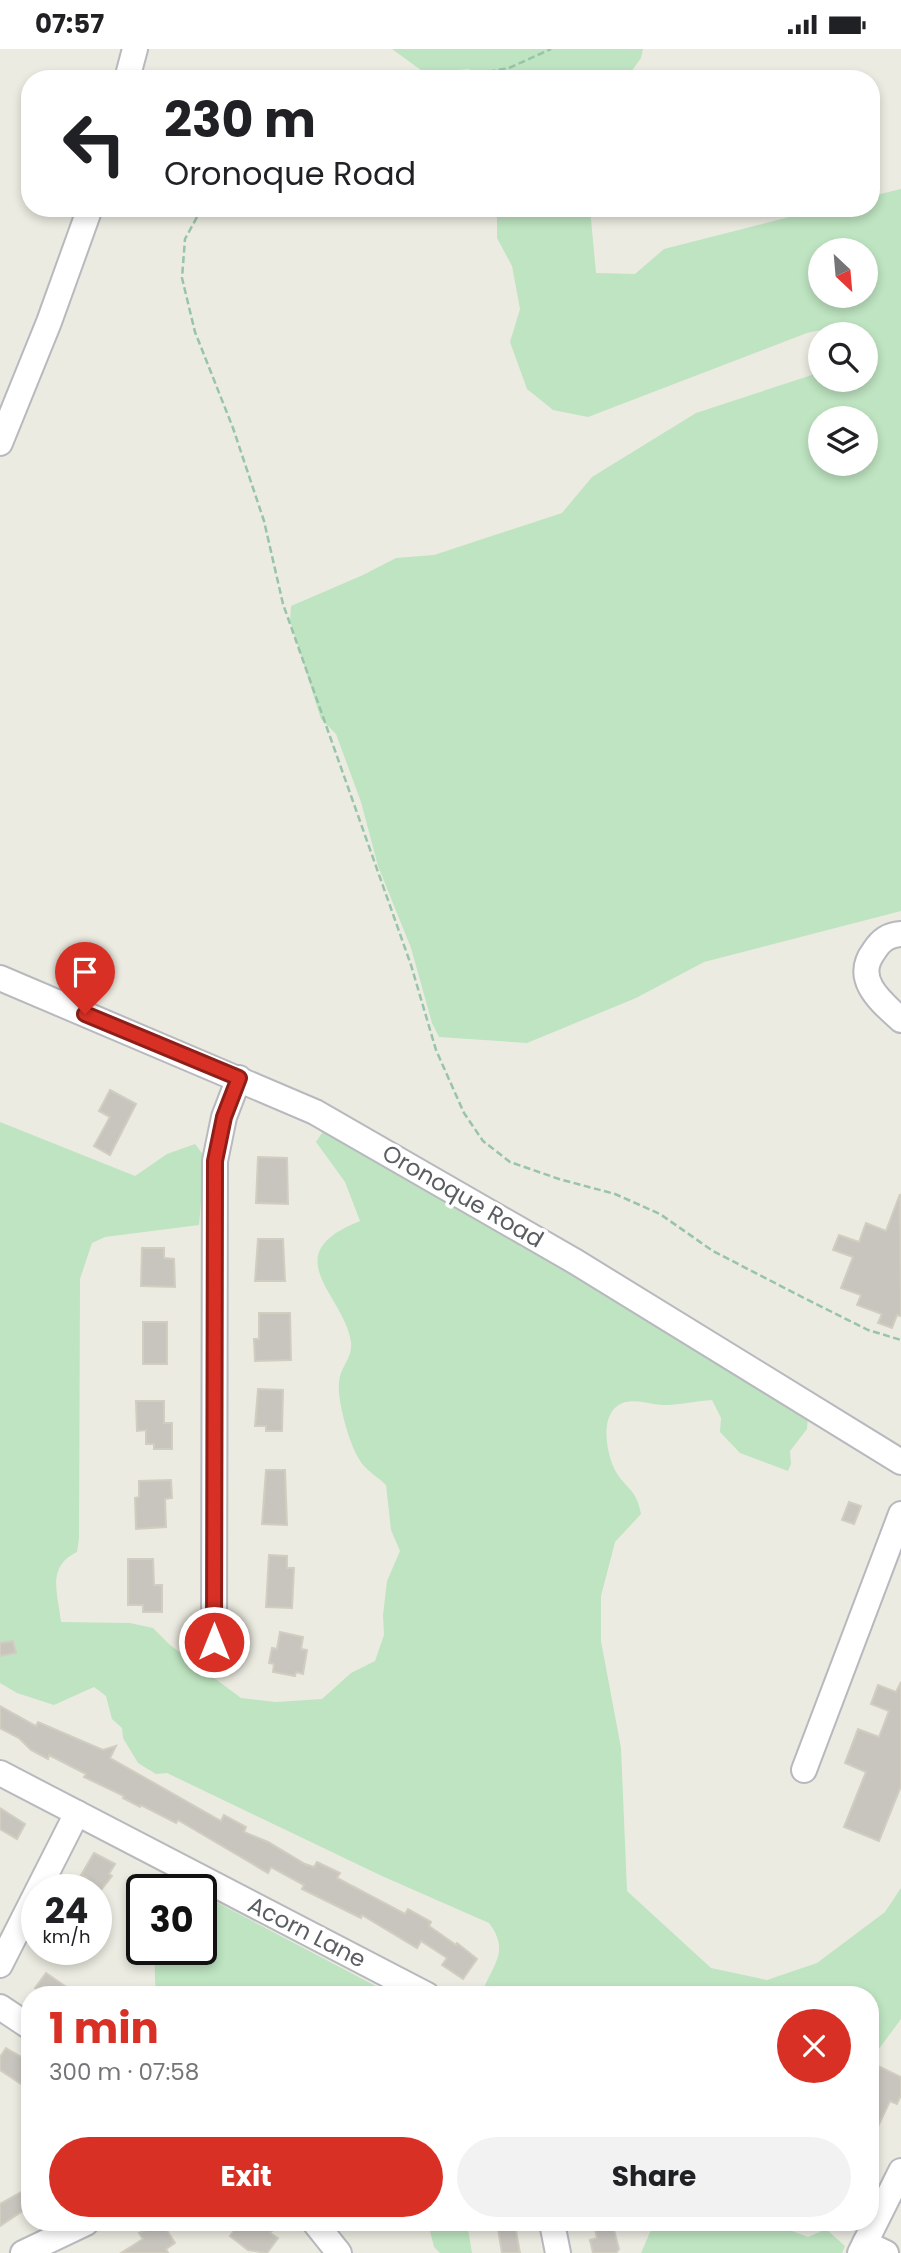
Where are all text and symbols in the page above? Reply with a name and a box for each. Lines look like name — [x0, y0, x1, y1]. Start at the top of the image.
text: 07:57 — [35, 6, 104, 42]
text: 230 m — [164, 86, 316, 154]
icon: left — [49, 98, 140, 189]
text: Oronoque Road — [164, 151, 416, 196]
north arrow — [808, 238, 878, 308]
map controls — [808, 238, 878, 476]
button: search — [808, 322, 878, 392]
button: layers — [808, 406, 878, 476]
pin — [55, 942, 115, 1014]
icon: arrive — [66, 953, 104, 991]
street label: Oronoque Road — [376, 1137, 550, 1255]
position arrow — [177, 1605, 251, 1679]
speed limit sign: 30 — [126, 1874, 217, 1965]
text: 24 — [45, 1886, 88, 1935]
street label: Acorn Lane — [243, 1889, 371, 1975]
text: km/h — [43, 1924, 90, 1949]
text: 1 min — [49, 1999, 159, 2058]
button: close — [777, 2009, 851, 2083]
text: 300 m · 07:58 — [49, 2056, 199, 2088]
button: Exit — [49, 2137, 443, 2217]
button: Share — [457, 2137, 851, 2217]

